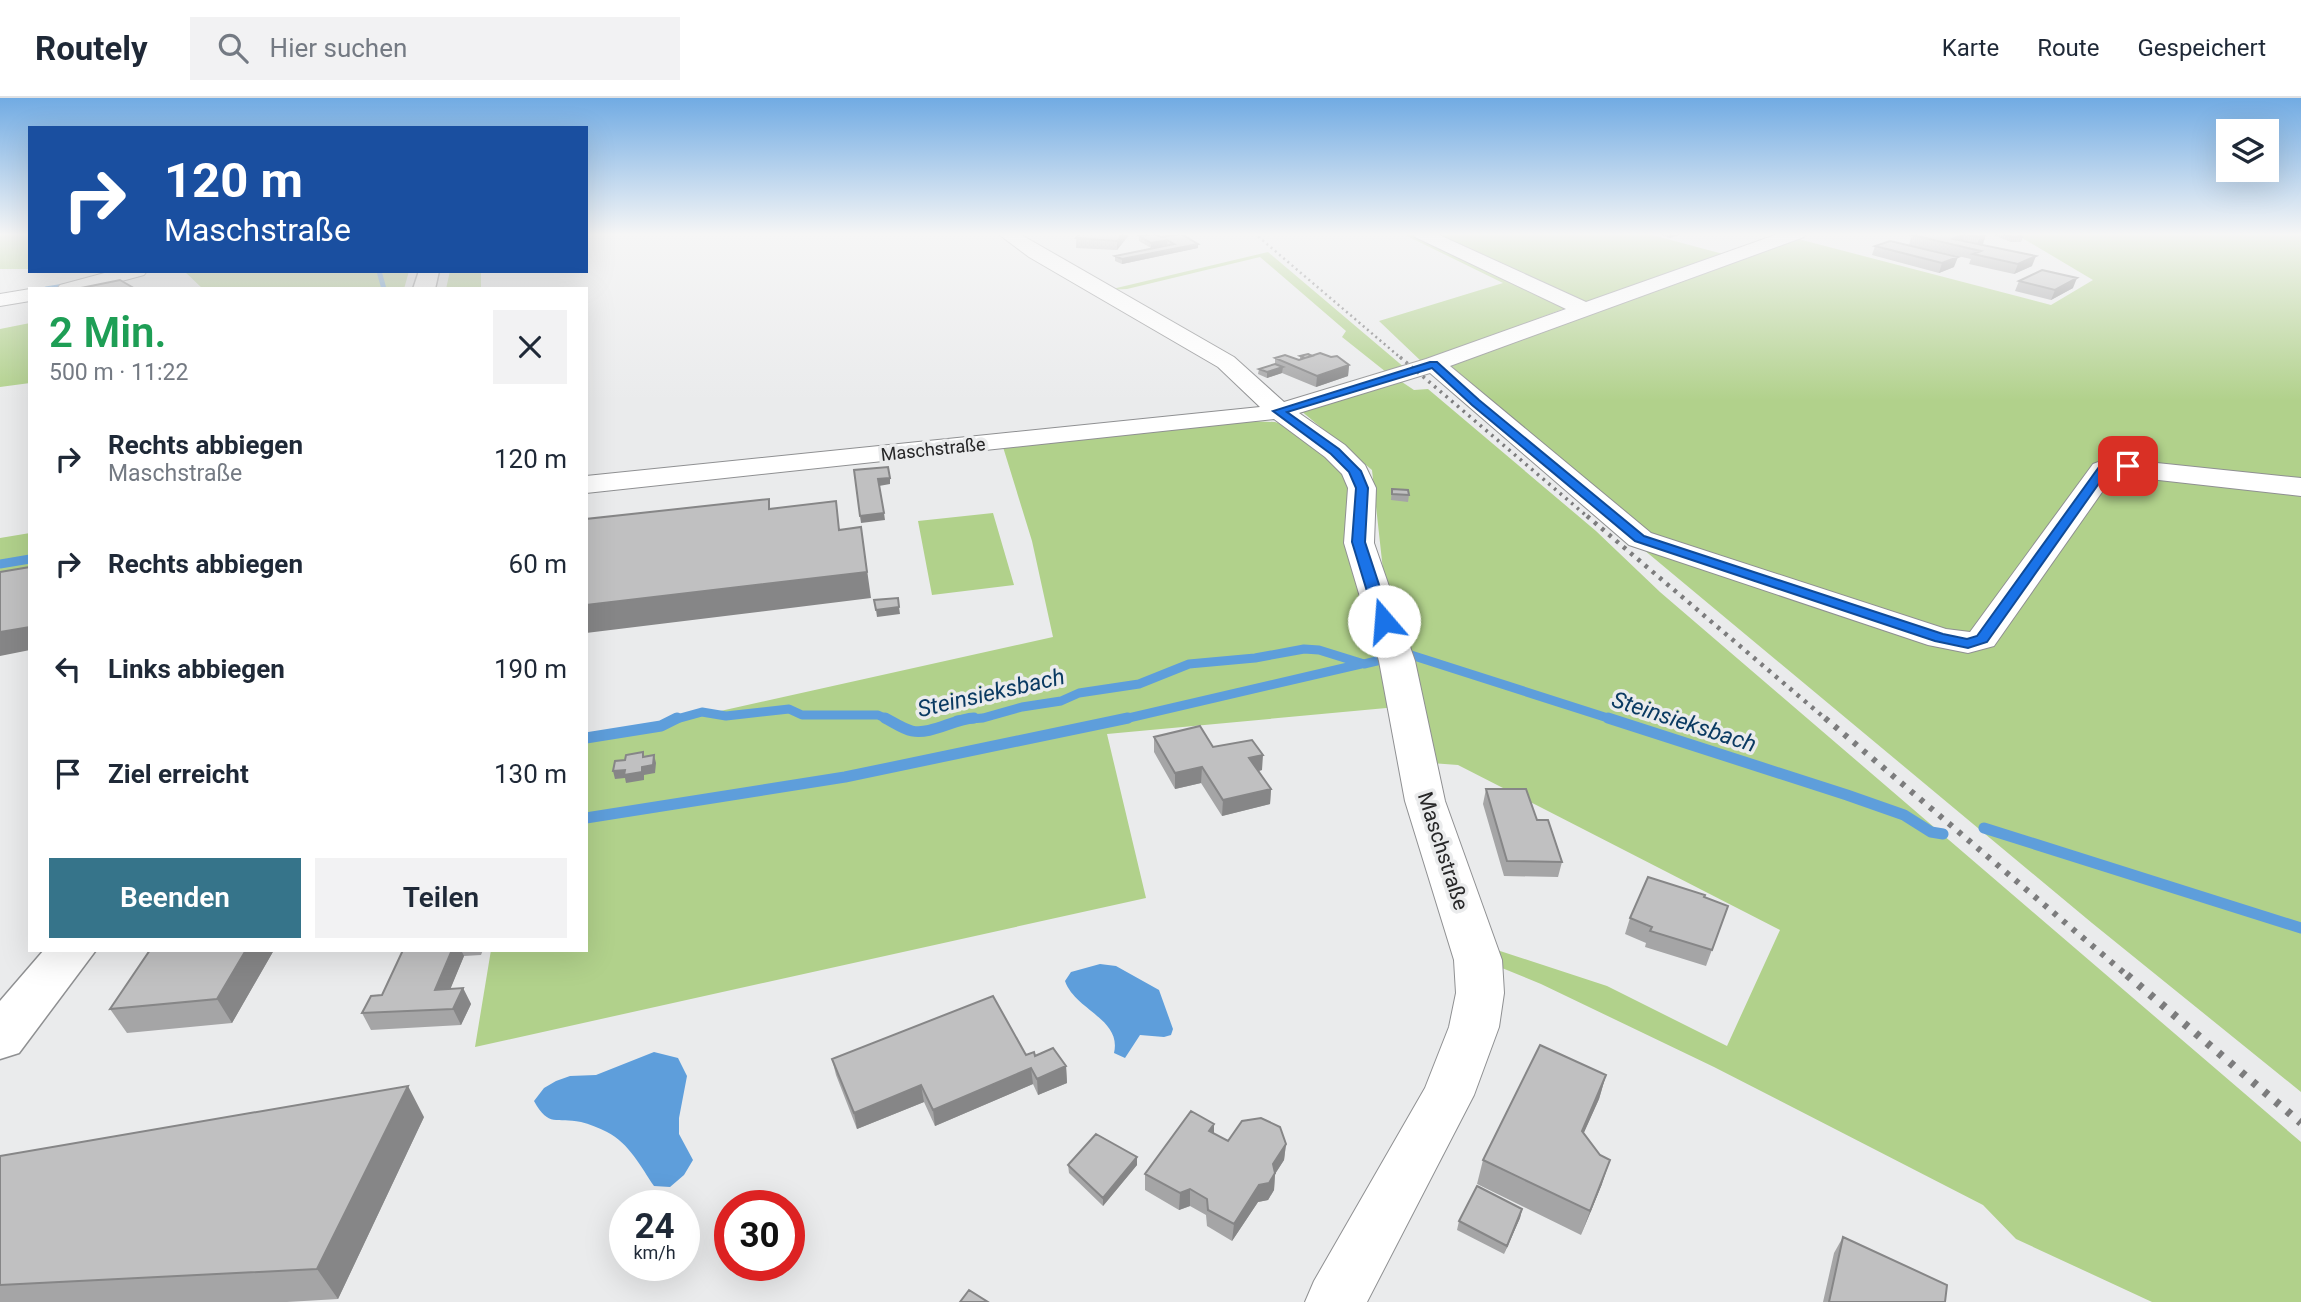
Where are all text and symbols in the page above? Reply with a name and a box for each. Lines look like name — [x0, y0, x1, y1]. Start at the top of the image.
search box — [190, 17, 680, 80]
text: Routely — [35, 29, 148, 68]
icon: search — [214, 29, 252, 67]
text: Hier suchen — [270, 33, 407, 63]
text: Karte — [1942, 34, 1999, 62]
text: Route — [2037, 34, 2099, 62]
text: Gespeichert — [2137, 34, 2266, 62]
map controls — [2216, 119, 2279, 182]
button: layers — [2216, 119, 2279, 182]
text: 120 m — [164, 152, 303, 209]
icon: right — [49, 154, 140, 245]
text: Maschstraße — [164, 211, 351, 249]
text: 2 Min. — [49, 308, 167, 357]
button: close — [493, 310, 567, 384]
text: 500 m · 11:22 — [49, 359, 188, 386]
text: Rechts abbiegen — [108, 430, 303, 460]
street label: Maschstraße — [880, 433, 986, 465]
pin — [2098, 436, 2158, 496]
icon: right — [49, 440, 87, 478]
text: 120 m — [494, 444, 567, 474]
icon: arrive — [2109, 447, 2147, 485]
text: Maschstraße — [108, 460, 242, 487]
icon: right — [49, 545, 87, 583]
text: Rechts abbiegen — [108, 549, 303, 579]
text: 60 m — [509, 549, 567, 579]
position arrow — [1347, 584, 1421, 658]
icon: left — [49, 650, 87, 688]
text: Links abbiegen — [108, 654, 285, 684]
text: 190 m — [494, 654, 567, 684]
water label: Steinsieksbach — [915, 663, 1067, 723]
water label: Steinsieksbach — [1608, 686, 1760, 758]
icon: arrive — [49, 755, 87, 793]
text: Ziel erreicht — [108, 759, 249, 789]
text: 130 m — [494, 759, 567, 789]
street label: Maschstraße — [1413, 789, 1473, 913]
button: Beenden — [49, 858, 301, 938]
button: Teilen — [315, 858, 567, 938]
speed limit sign: 30 — [714, 1190, 805, 1281]
text: 24 — [634, 1206, 675, 1247]
text: km/h — [633, 1242, 676, 1263]

